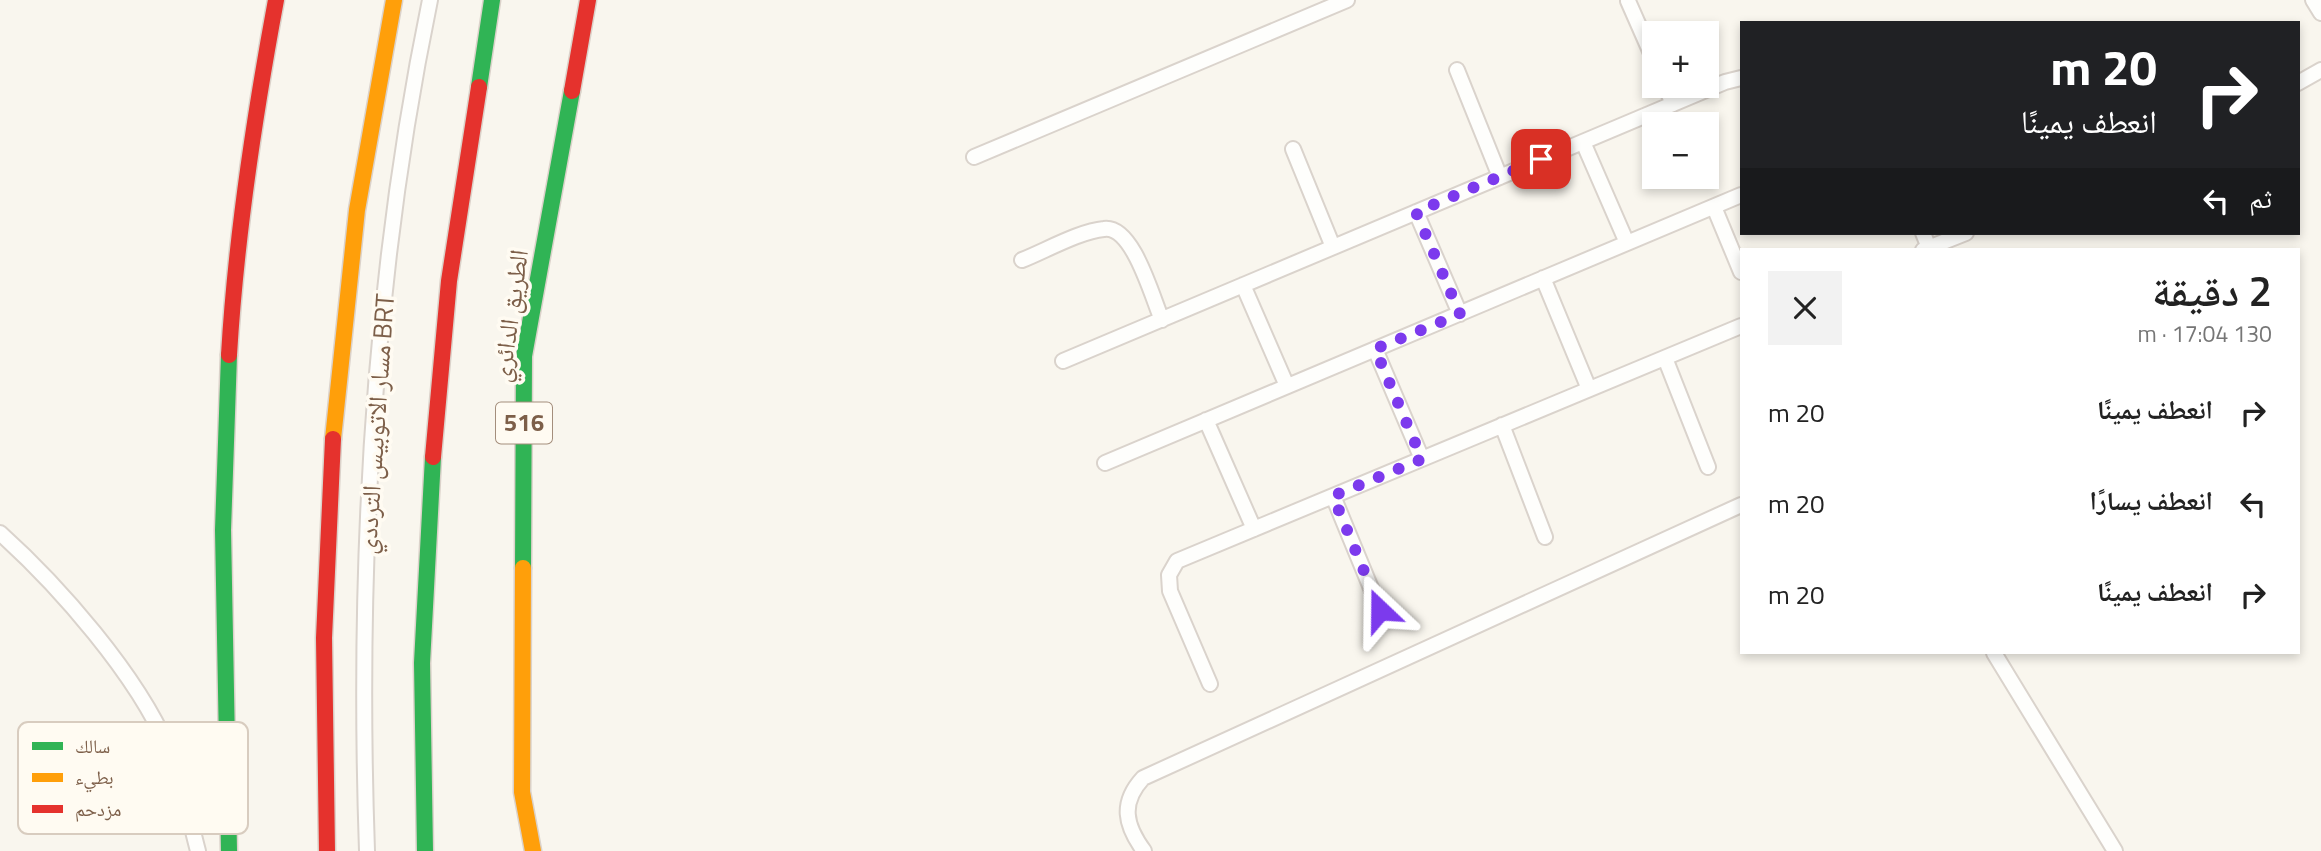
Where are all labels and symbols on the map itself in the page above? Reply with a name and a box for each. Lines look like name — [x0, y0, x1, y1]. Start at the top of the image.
pin — [1511, 129, 1571, 189]
street label: الطريق الدائري — [481, 247, 540, 385]
street label: مسار الاتوبيس الترددي BRT — [347, 292, 406, 556]
road number: 516 — [496, 402, 552, 444]
position arrow — [1343, 573, 1417, 647]
legend — [18, 722, 248, 834]
text: سالك — [75, 731, 110, 760]
text: بطيء — [75, 762, 114, 793]
text: مزدحم — [75, 794, 121, 823]

